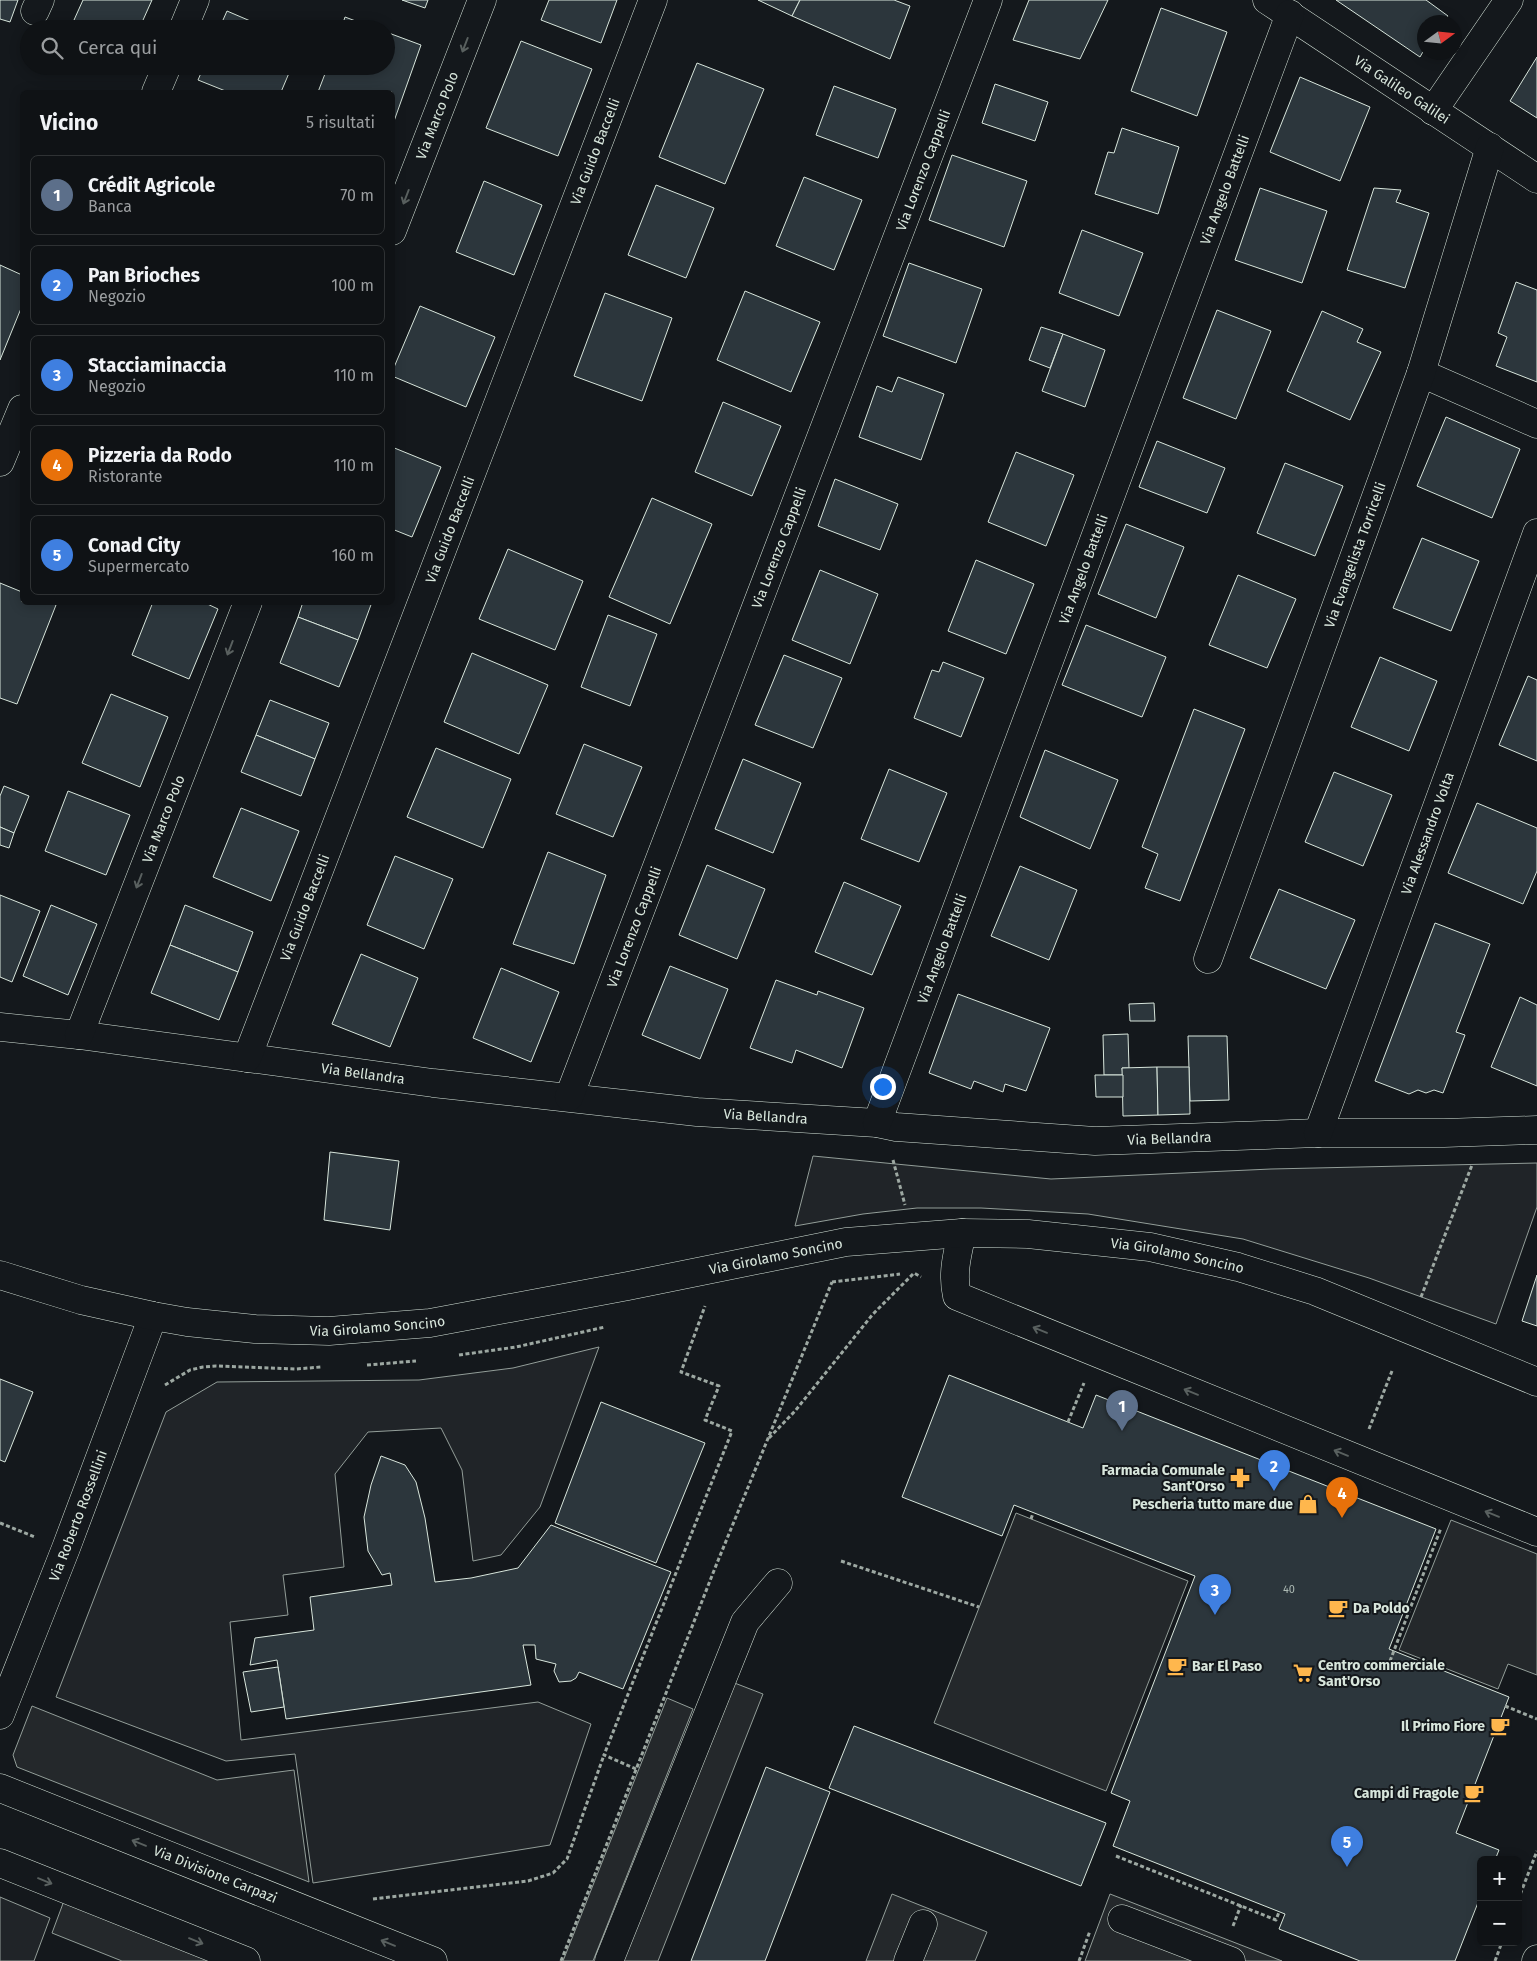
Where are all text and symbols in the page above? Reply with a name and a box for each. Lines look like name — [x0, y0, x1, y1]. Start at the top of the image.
north arrow — [1417, 15, 1462, 60]
search box — [20, 20, 395, 75]
icon: search — [38, 34, 66, 62]
text: Cerca qui — [78, 36, 157, 59]
one-way arrow — [460, 37, 469, 53]
street label: Via Galileo Galilei — [1351, 52, 1453, 128]
street label: Via Marco Polo — [413, 69, 462, 162]
street label: Via Guido Baccelli — [567, 96, 624, 207]
street label: Via Lorenzo Cappelli — [893, 107, 954, 234]
text: Vicino — [40, 110, 98, 136]
text: 5 risultati — [306, 113, 375, 132]
street label: Via Angelo Battelli — [1197, 133, 1253, 247]
text: Crédit Agricole — [88, 174, 215, 197]
text: 1 — [53, 186, 61, 205]
text: 70 m — [340, 186, 374, 205]
one-way arrow — [401, 189, 410, 204]
text: Banca — [88, 197, 132, 216]
text: Pan Brioches — [88, 264, 200, 287]
text: 2 — [53, 276, 61, 295]
text: 100 m — [331, 276, 374, 295]
text: Negozio — [88, 287, 146, 306]
text: Stacciaminaccia — [88, 354, 226, 377]
text: 3 — [53, 366, 61, 385]
text: 110 m — [333, 366, 374, 385]
text: Negozio — [88, 377, 146, 396]
text: Pizzeria da Rodo — [88, 444, 232, 467]
text: 4 — [52, 456, 62, 475]
text: 110 m — [333, 456, 374, 475]
text: Ristorante — [88, 467, 163, 486]
street label: Via Guido Baccelli — [422, 474, 478, 586]
street label: Via Evangelista Torricelli — [1321, 480, 1390, 630]
street label: Via Lorenzo Cappelli — [748, 485, 810, 611]
street label: Via Angelo Battelli — [1056, 512, 1112, 627]
text: Conad City — [88, 534, 180, 557]
text: 5 — [53, 546, 61, 565]
text: 160 m — [332, 546, 374, 565]
text: Supermercato — [88, 557, 190, 576]
one-way arrow — [225, 640, 234, 655]
street label: Via Alessandro Volta — [1398, 770, 1458, 897]
street label: Via Marco Polo — [139, 773, 189, 866]
street label: Via Guido Baccelli — [277, 852, 333, 964]
street label: Via Lorenzo Cappelli — [604, 864, 665, 990]
one-way arrow — [134, 873, 143, 888]
street label: Via Angelo Battelli — [914, 892, 971, 1006]
street label: Via Bellandra — [320, 1060, 406, 1088]
your location — [870, 1074, 896, 1100]
street label: Via Bellandra — [723, 1106, 808, 1128]
street label: Via Bellandra — [1127, 1129, 1212, 1149]
street label: Via Girolamo Soncino — [708, 1235, 844, 1278]
street label: Via Girolamo Soncino — [1110, 1235, 1246, 1277]
street label: Via Girolamo Soncino — [309, 1312, 447, 1340]
one-way arrow — [1033, 1325, 1048, 1334]
one-way arrow — [1184, 1386, 1199, 1396]
pin: 1 — [1106, 1390, 1138, 1431]
street label: Via Roberto Rossellini — [46, 1448, 111, 1584]
one-way arrow — [1334, 1448, 1349, 1457]
pin: 2 — [1258, 1450, 1290, 1491]
place label: Farmacia Comunale Sant'Orso — [1101, 1462, 1225, 1495]
pharmacy icon: Farmacia Comunale Sant'Orso — [1229, 1467, 1251, 1489]
pin: 4 — [1326, 1477, 1358, 1518]
shop icon: Pescheria tutto mare due — [1297, 1493, 1319, 1515]
place label: Pescheria tutto mare due — [1132, 1496, 1293, 1513]
one-way arrow — [1485, 1509, 1500, 1518]
pin: 3 — [1199, 1574, 1231, 1615]
house number: 40 — [1283, 1583, 1295, 1596]
cafe icon: Da Poldo — [1327, 1597, 1349, 1619]
place label: Da Poldo — [1353, 1600, 1410, 1617]
cafe icon: Bar El Paso — [1166, 1655, 1188, 1677]
place label: Centro commerciale Sant'Orso — [1318, 1657, 1445, 1690]
place label: Bar El Paso — [1192, 1658, 1262, 1675]
supermarket icon: Centro commerciale Sant'Orso — [1292, 1662, 1314, 1684]
cafe icon: Il Primo Fiore — [1489, 1715, 1511, 1737]
place label: Il Primo Fiore — [1401, 1718, 1485, 1735]
cafe icon: Campi di Fragole — [1463, 1782, 1485, 1804]
place label: Campi di Fragole — [1354, 1785, 1459, 1802]
pin: 5 — [1331, 1826, 1363, 1867]
one-way arrow — [132, 1838, 147, 1847]
street label: Via Divisione Carpazi — [151, 1842, 280, 1907]
map controls — [1477, 1856, 1522, 1946]
button: + — [1477, 1856, 1522, 1901]
one-way arrow — [37, 1877, 52, 1886]
button: − — [1477, 1901, 1522, 1946]
one-way arrow — [188, 1937, 203, 1946]
one-way arrow — [381, 1938, 396, 1947]

